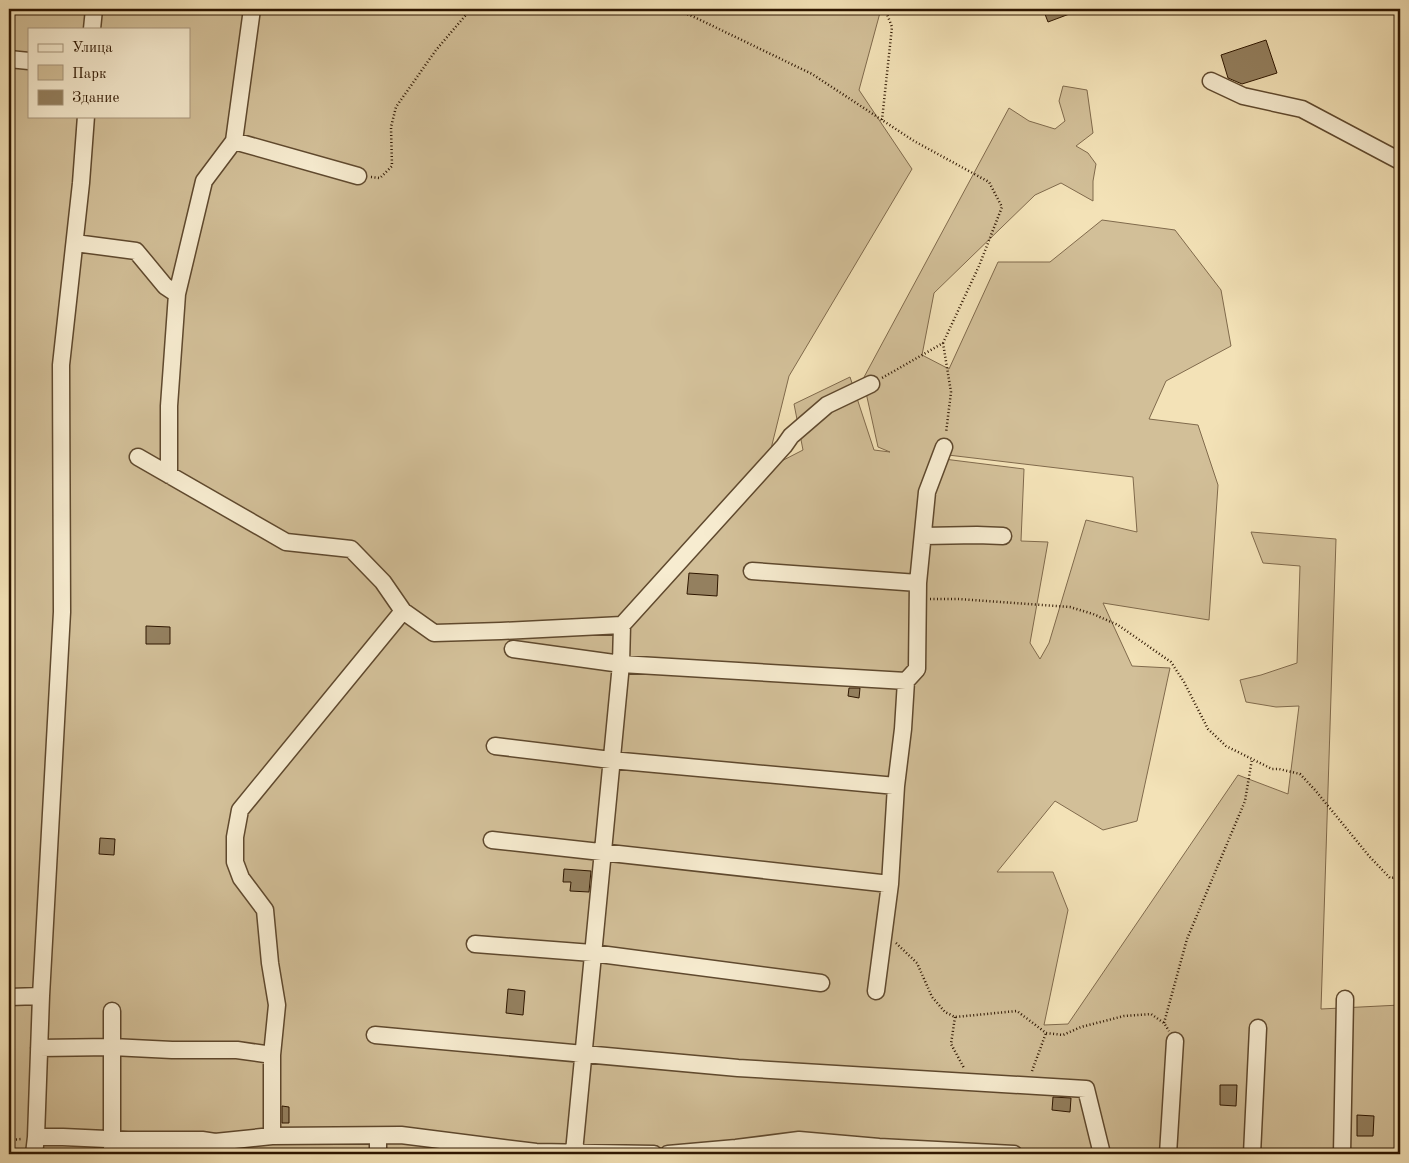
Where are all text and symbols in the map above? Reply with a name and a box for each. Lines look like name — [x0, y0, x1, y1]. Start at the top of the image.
legend — [28, 28, 190, 118]
text: Улица — [72, 41, 113, 56]
text: Парк — [72, 67, 107, 82]
text: Здание — [72, 91, 119, 106]

